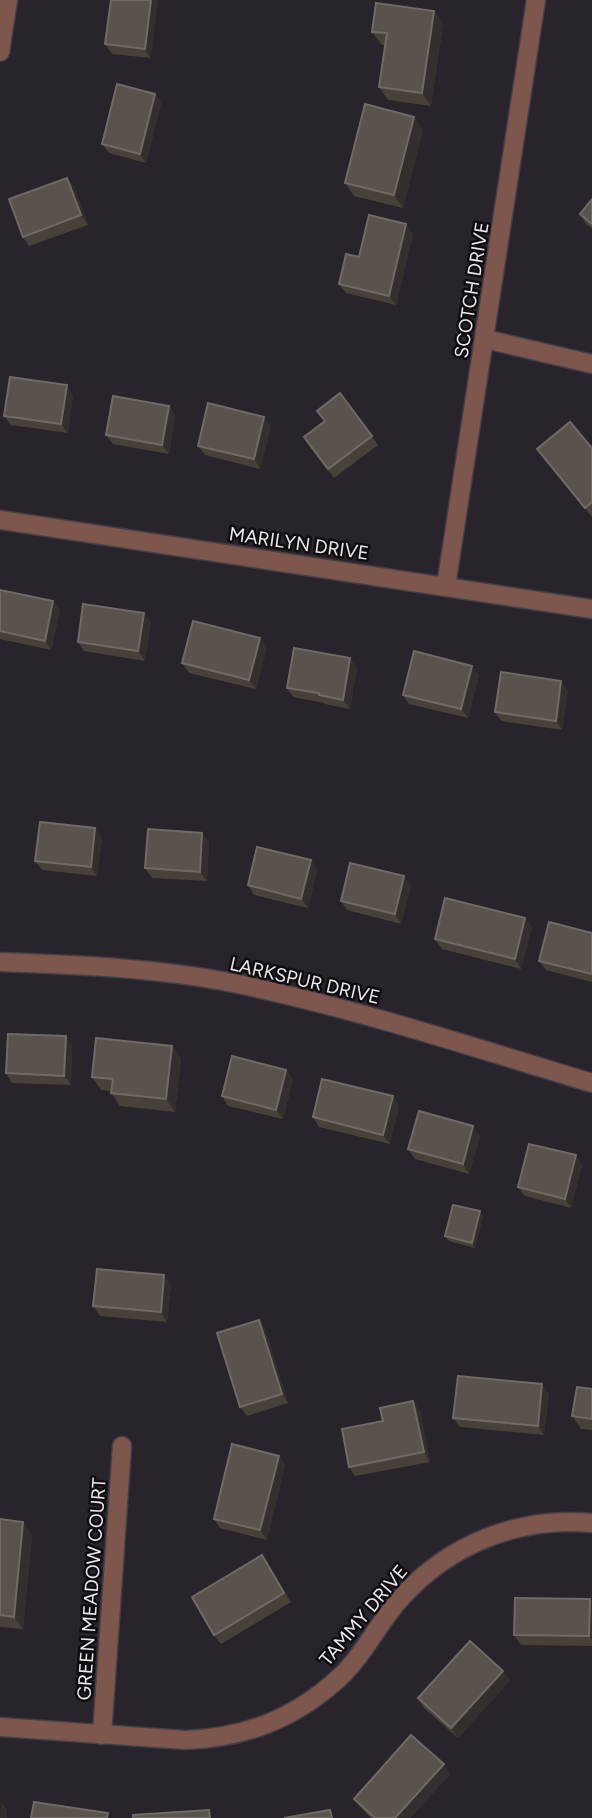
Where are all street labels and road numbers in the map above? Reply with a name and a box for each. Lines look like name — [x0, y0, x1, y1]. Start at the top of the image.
street label: SCOTCH DRIVE — [449, 220, 494, 360]
street label: MARILYN DRIVE — [228, 522, 370, 565]
street label: LARKSPUR DRIVE — [228, 952, 382, 1009]
street label: GREEN MEADOW COURT — [72, 1476, 111, 1701]
street label: TAMMY DRIVE — [314, 1560, 412, 1671]

